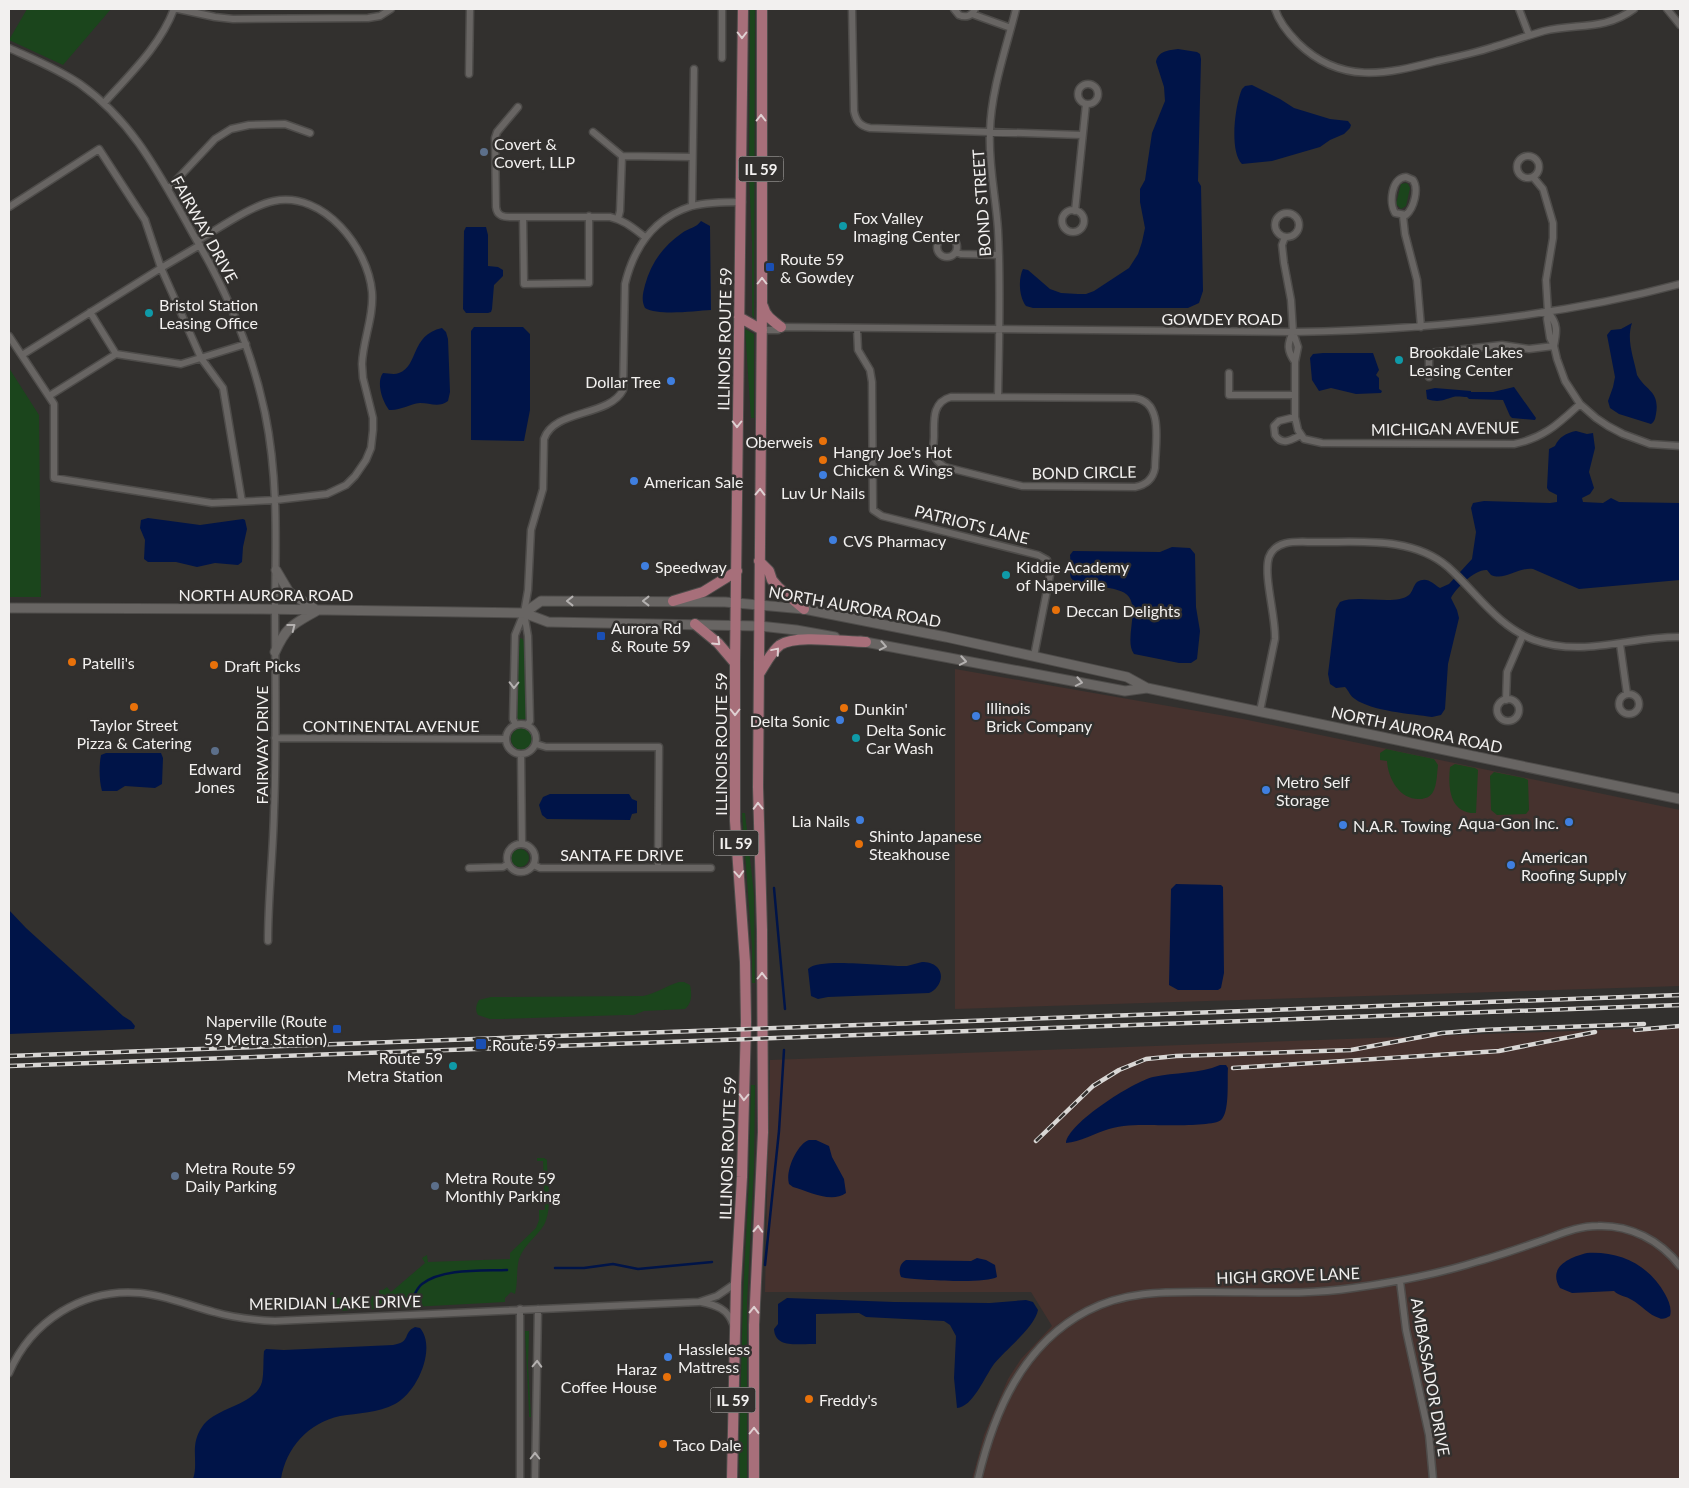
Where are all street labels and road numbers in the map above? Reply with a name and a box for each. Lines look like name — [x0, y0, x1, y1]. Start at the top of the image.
street label: BOND STREET — [968, 148, 994, 257]
road number: IL 59 — [738, 156, 784, 182]
street label: FAIRWAY DRIVE — [168, 172, 242, 286]
street label: ILLINOIS ROUTE 59 — [713, 267, 735, 411]
street label: GOWDEY ROAD — [1161, 309, 1283, 328]
street label: MICHIGAN AVENUE — [1371, 417, 1519, 439]
street label: BOND CIRCLE — [1031, 462, 1137, 482]
street label: PATRIOTS LANE — [913, 501, 1031, 547]
street label: NORTH AURORA ROAD — [767, 581, 943, 631]
street label: NORTH AURORA ROAD — [179, 585, 353, 604]
street label: ILLINOIS ROUTE 59 — [711, 672, 730, 816]
street label: FAIRWAY DRIVE — [252, 685, 271, 805]
street label: NORTH AURORA ROAD — [1330, 702, 1504, 756]
street label: CONTINENTAL AVENUE — [303, 716, 479, 735]
road number: IL 59 — [714, 830, 758, 856]
street label: SANTA FE DRIVE — [560, 845, 684, 864]
street label: ILLINOIS ROUTE 59 — [715, 1076, 739, 1220]
street label: HIGH GROVE LANE — [1216, 1263, 1360, 1287]
street label: MERIDIAN LAKE DRIVE — [249, 1291, 421, 1313]
street label: AMBASSADOR DRIVE — [1408, 1296, 1454, 1458]
road number: IL 59 — [710, 1388, 756, 1412]

